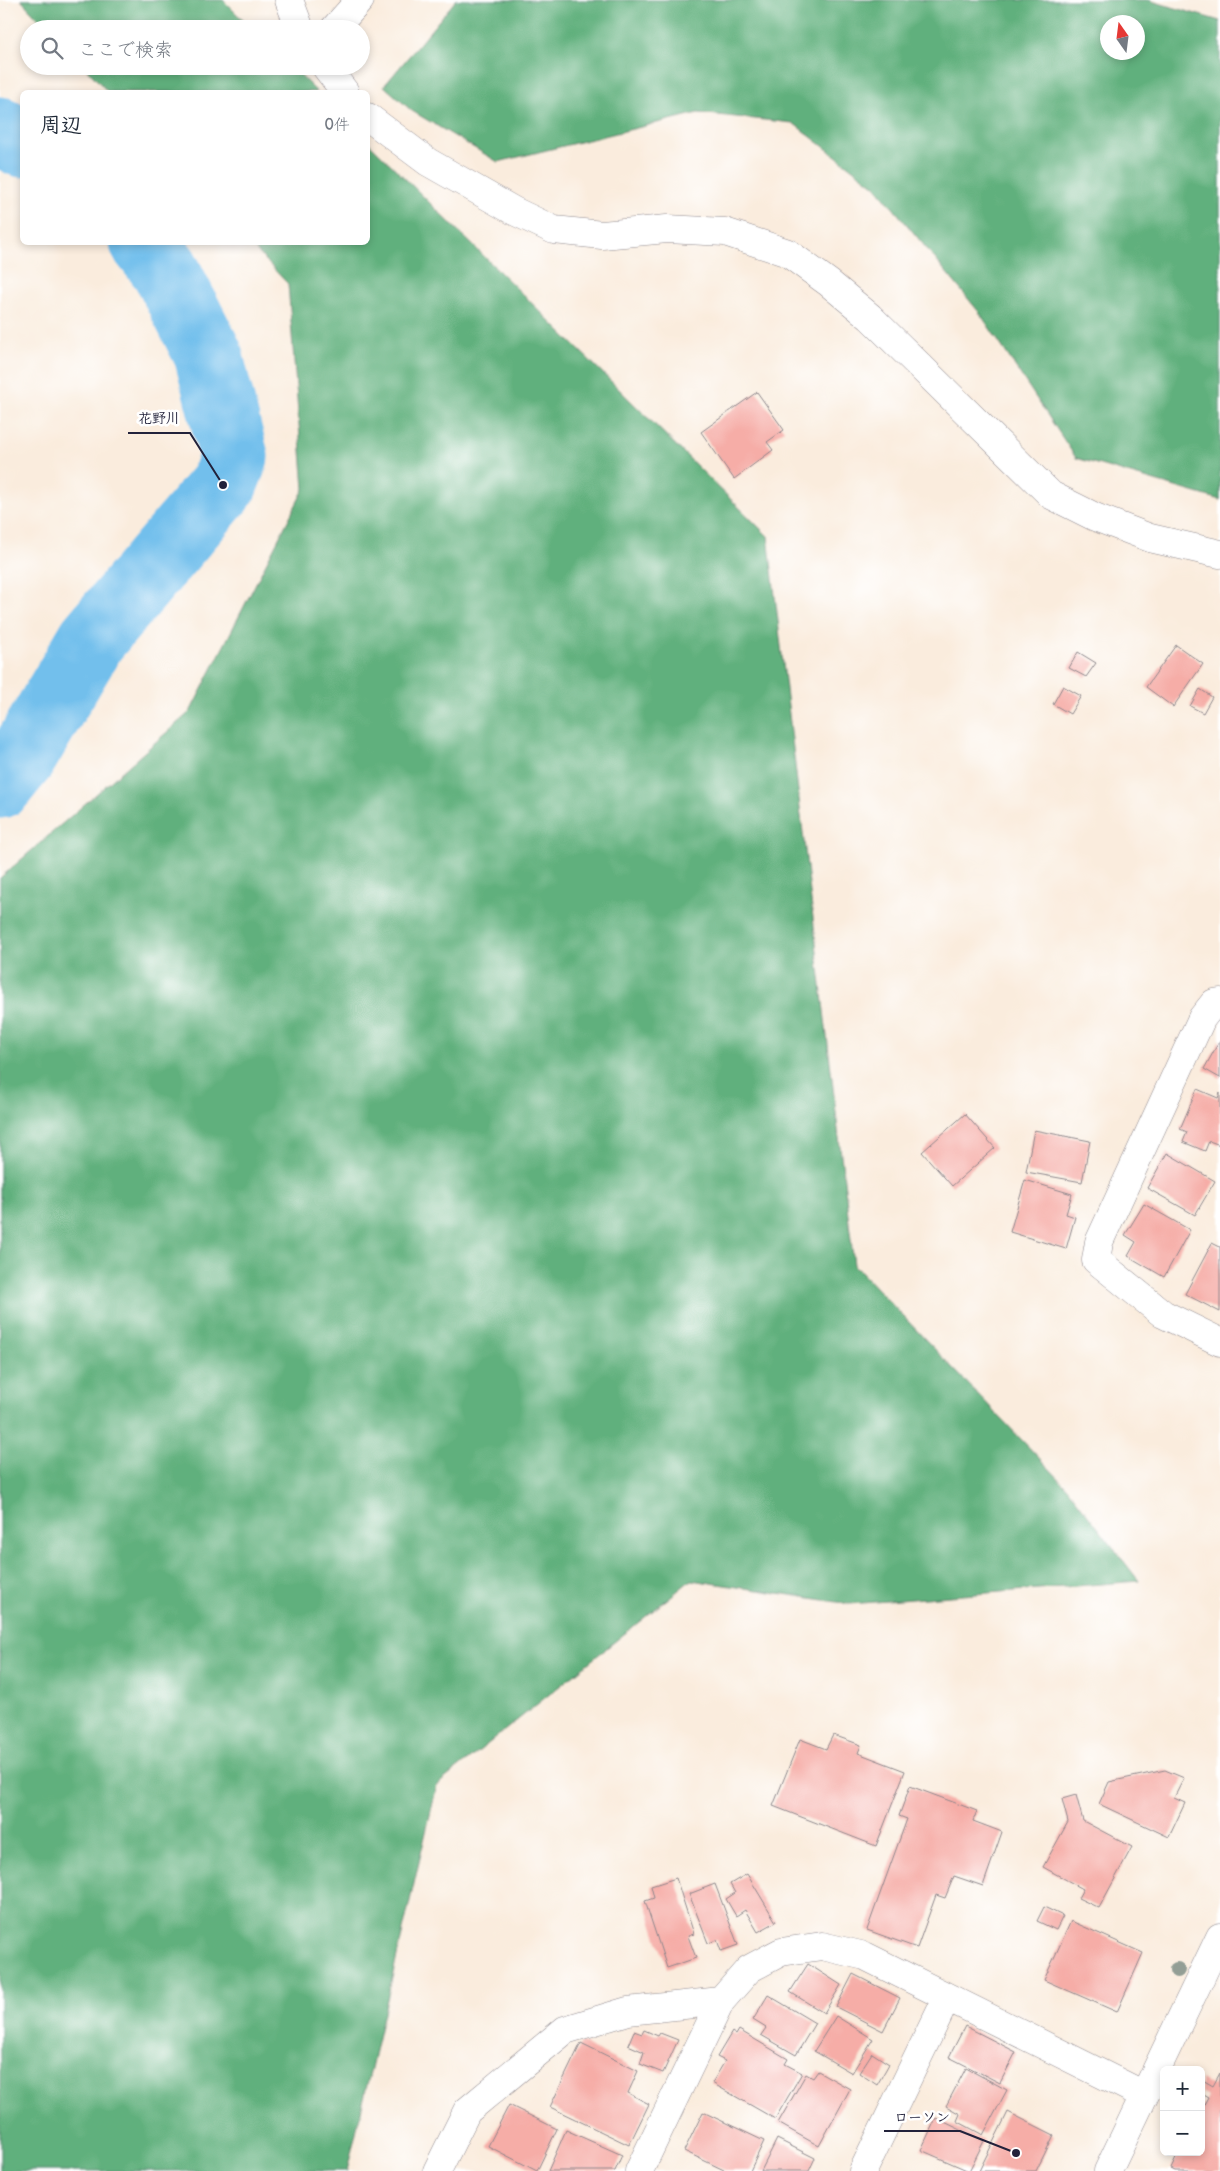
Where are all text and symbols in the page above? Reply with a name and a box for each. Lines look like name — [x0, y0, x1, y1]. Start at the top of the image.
north arrow — [1100, 15, 1145, 60]
search box — [20, 20, 370, 75]
icon: search — [38, 34, 66, 62]
text: ここで検索 — [78, 39, 173, 62]
text: 周辺 — [40, 113, 82, 138]
text: 0件 — [325, 116, 350, 135]
callout: 花野川 — [128, 404, 190, 433]
text: 花野川 — [138, 410, 180, 427]
map controls — [1160, 2066, 1205, 2156]
button: + — [1160, 2066, 1205, 2111]
callout: ローソン — [884, 2102, 960, 2131]
text: ローソン — [894, 2109, 950, 2126]
button: − — [1160, 2111, 1205, 2156]

